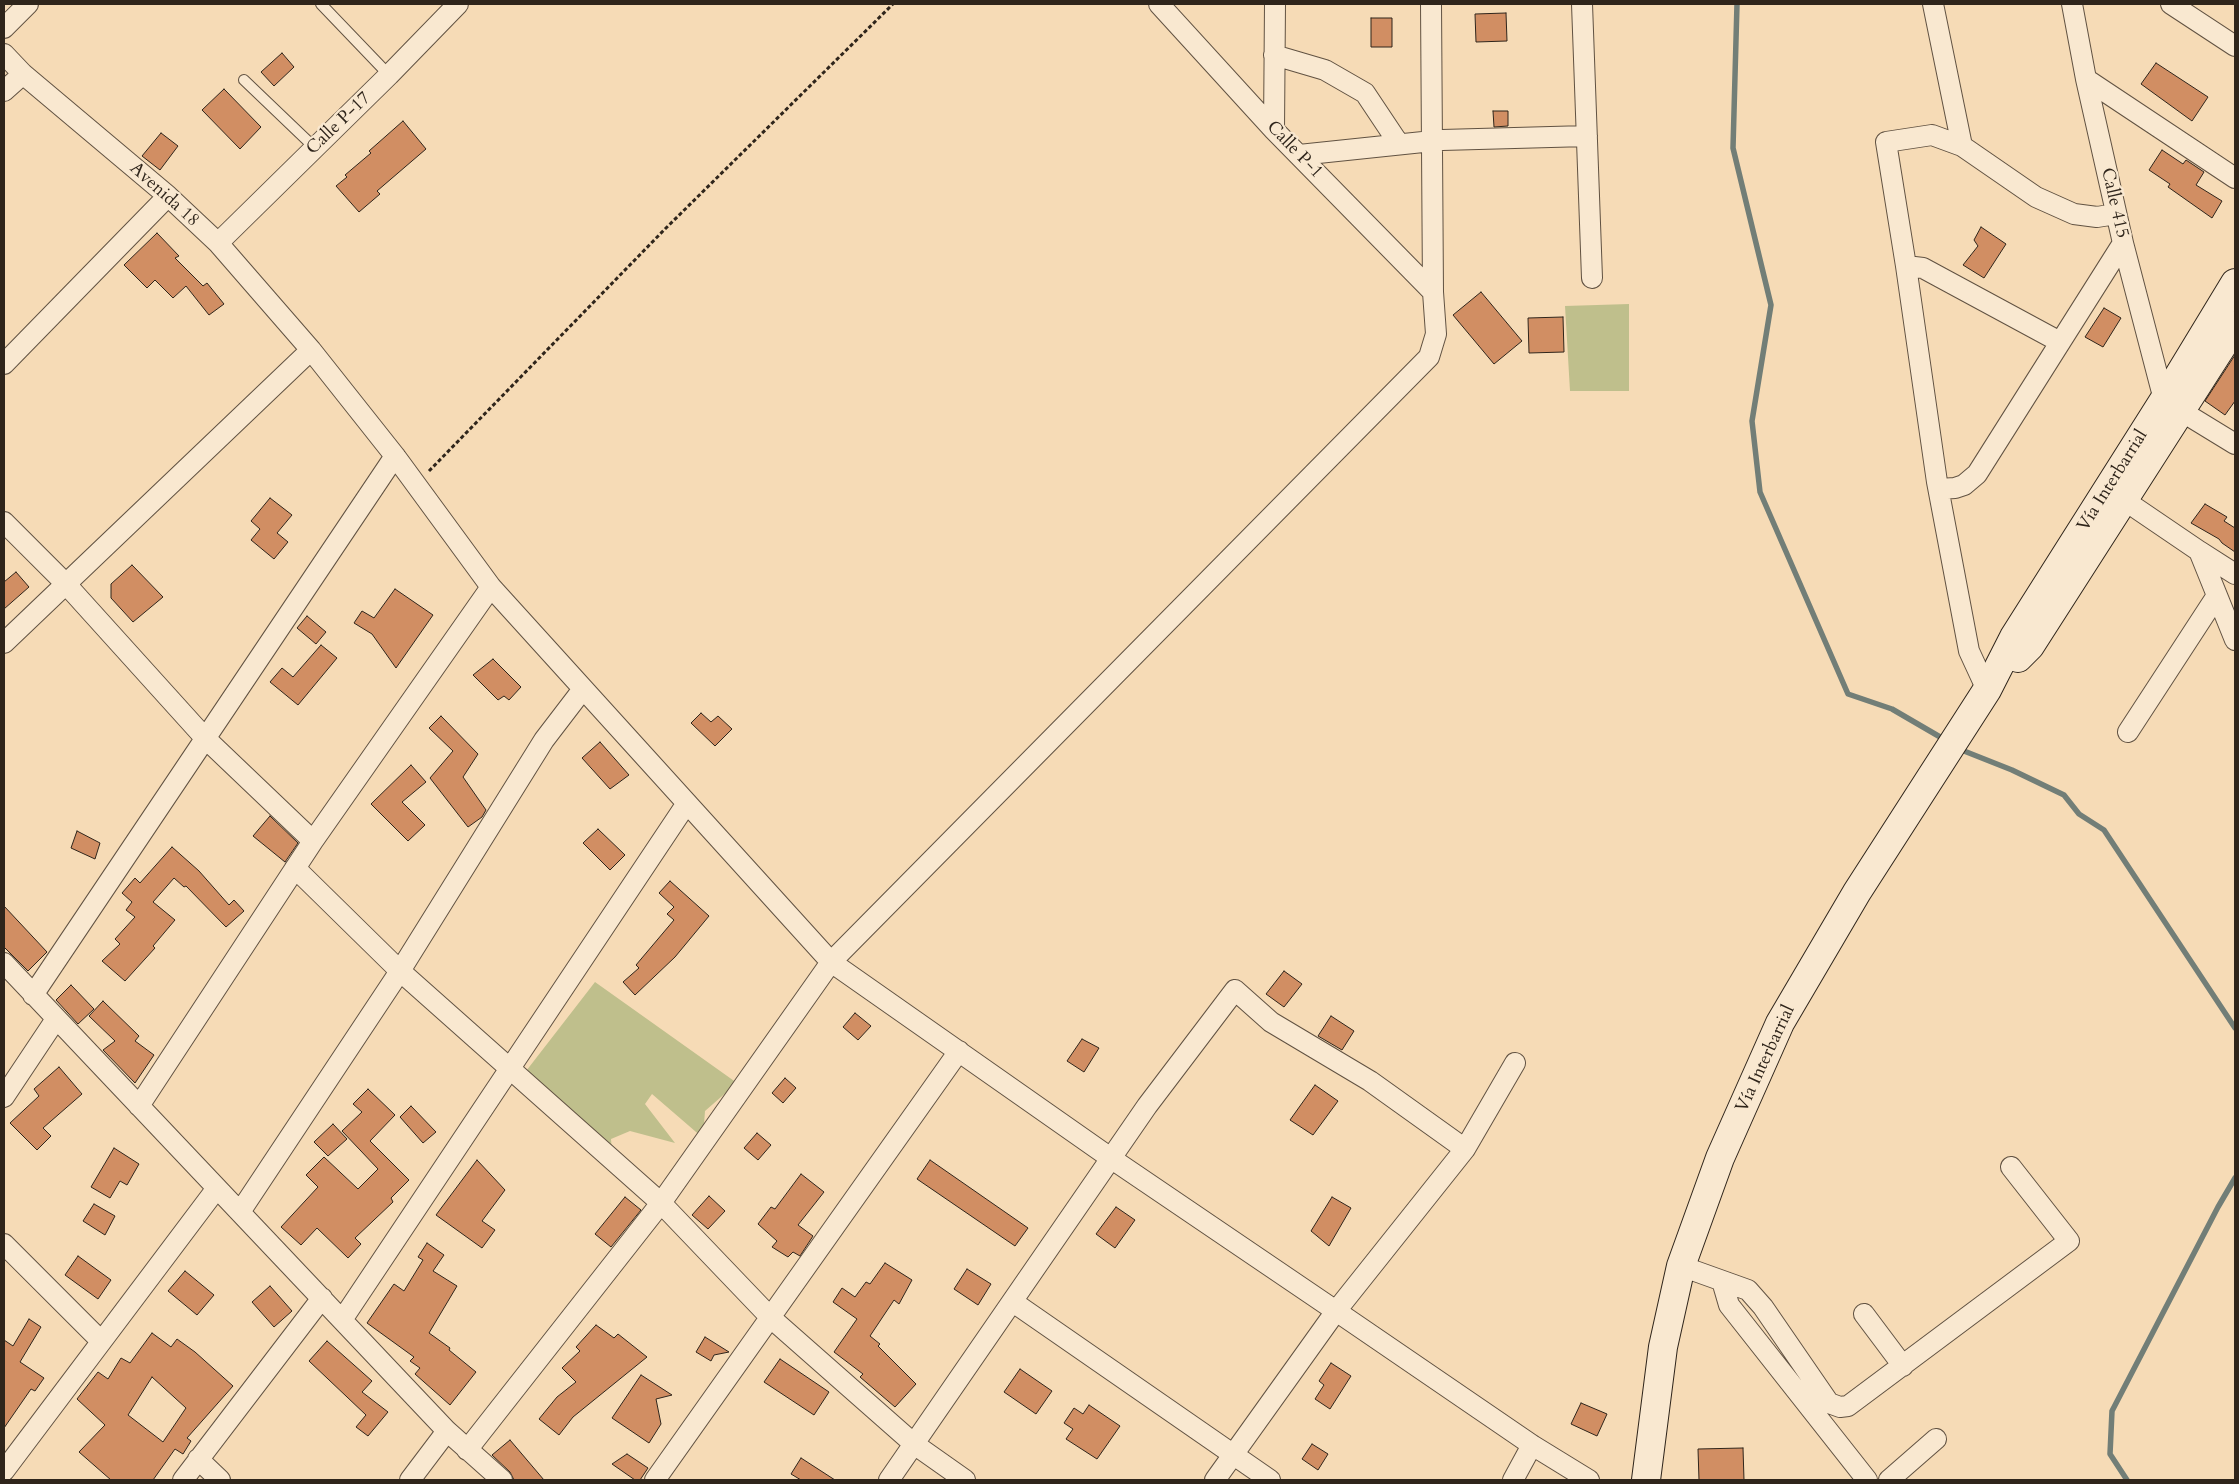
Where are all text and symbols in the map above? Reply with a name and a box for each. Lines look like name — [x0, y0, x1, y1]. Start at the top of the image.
street label: Calle P-17 — [302, 88, 376, 160]
street label: Calle P-1 — [1261, 117, 1327, 183]
street label: Avenida 18 — [125, 158, 203, 232]
street label: Calle 415 — [2095, 166, 2133, 240]
street label: Vía Interbarrial — [2073, 426, 2153, 536]
street label: Vía Interbarrial — [1732, 1002, 1800, 1116]

